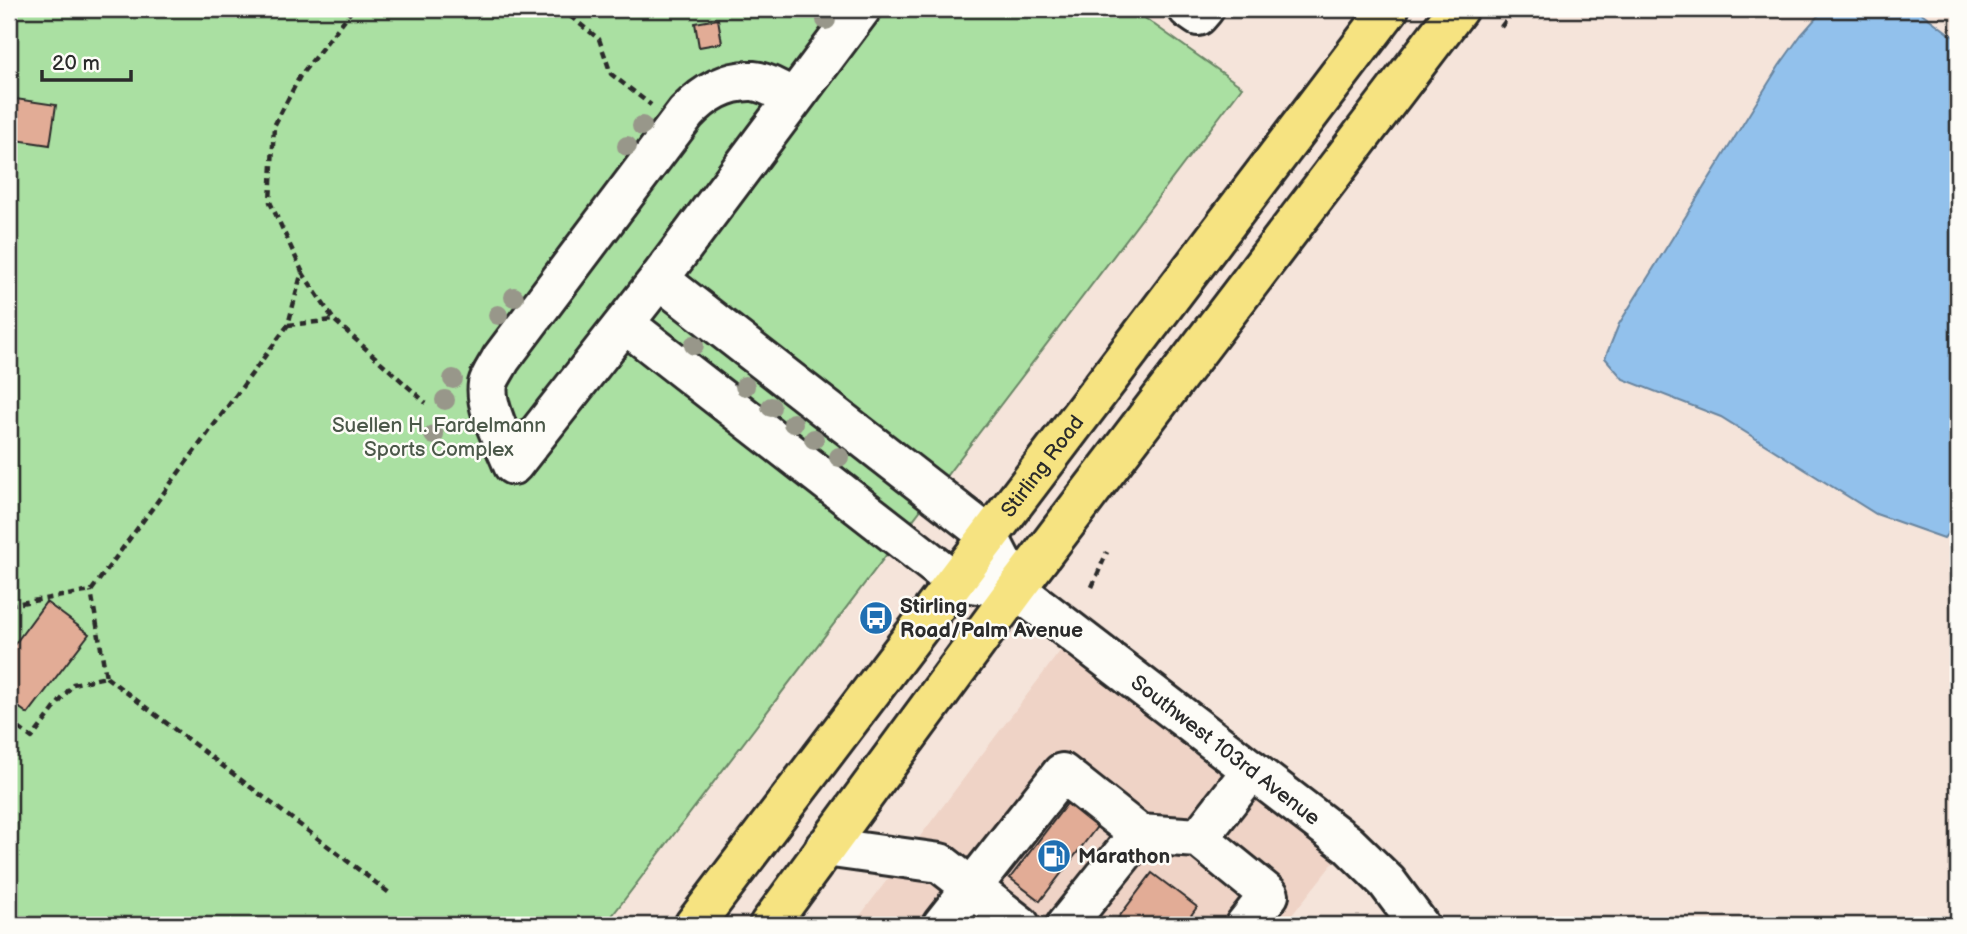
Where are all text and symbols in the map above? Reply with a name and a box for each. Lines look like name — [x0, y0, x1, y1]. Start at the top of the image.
scale bar — [42, 38, 131, 82]
text: 20 m — [52, 51, 100, 76]
street label: Stirling Road — [995, 410, 1089, 522]
park label: Suellen H. Fardelmann Sports Complex — [332, 413, 546, 462]
place label: Stirling Road/Palm Avenue — [900, 594, 1083, 643]
bus stop icon: Stirling Road/Palm Avenue — [857, 599, 895, 637]
street label: Southwest 103rd Avenue — [1126, 669, 1325, 831]
fuel station icon: Marathon — [1035, 837, 1073, 875]
place label: Marathon — [1078, 844, 1170, 869]

